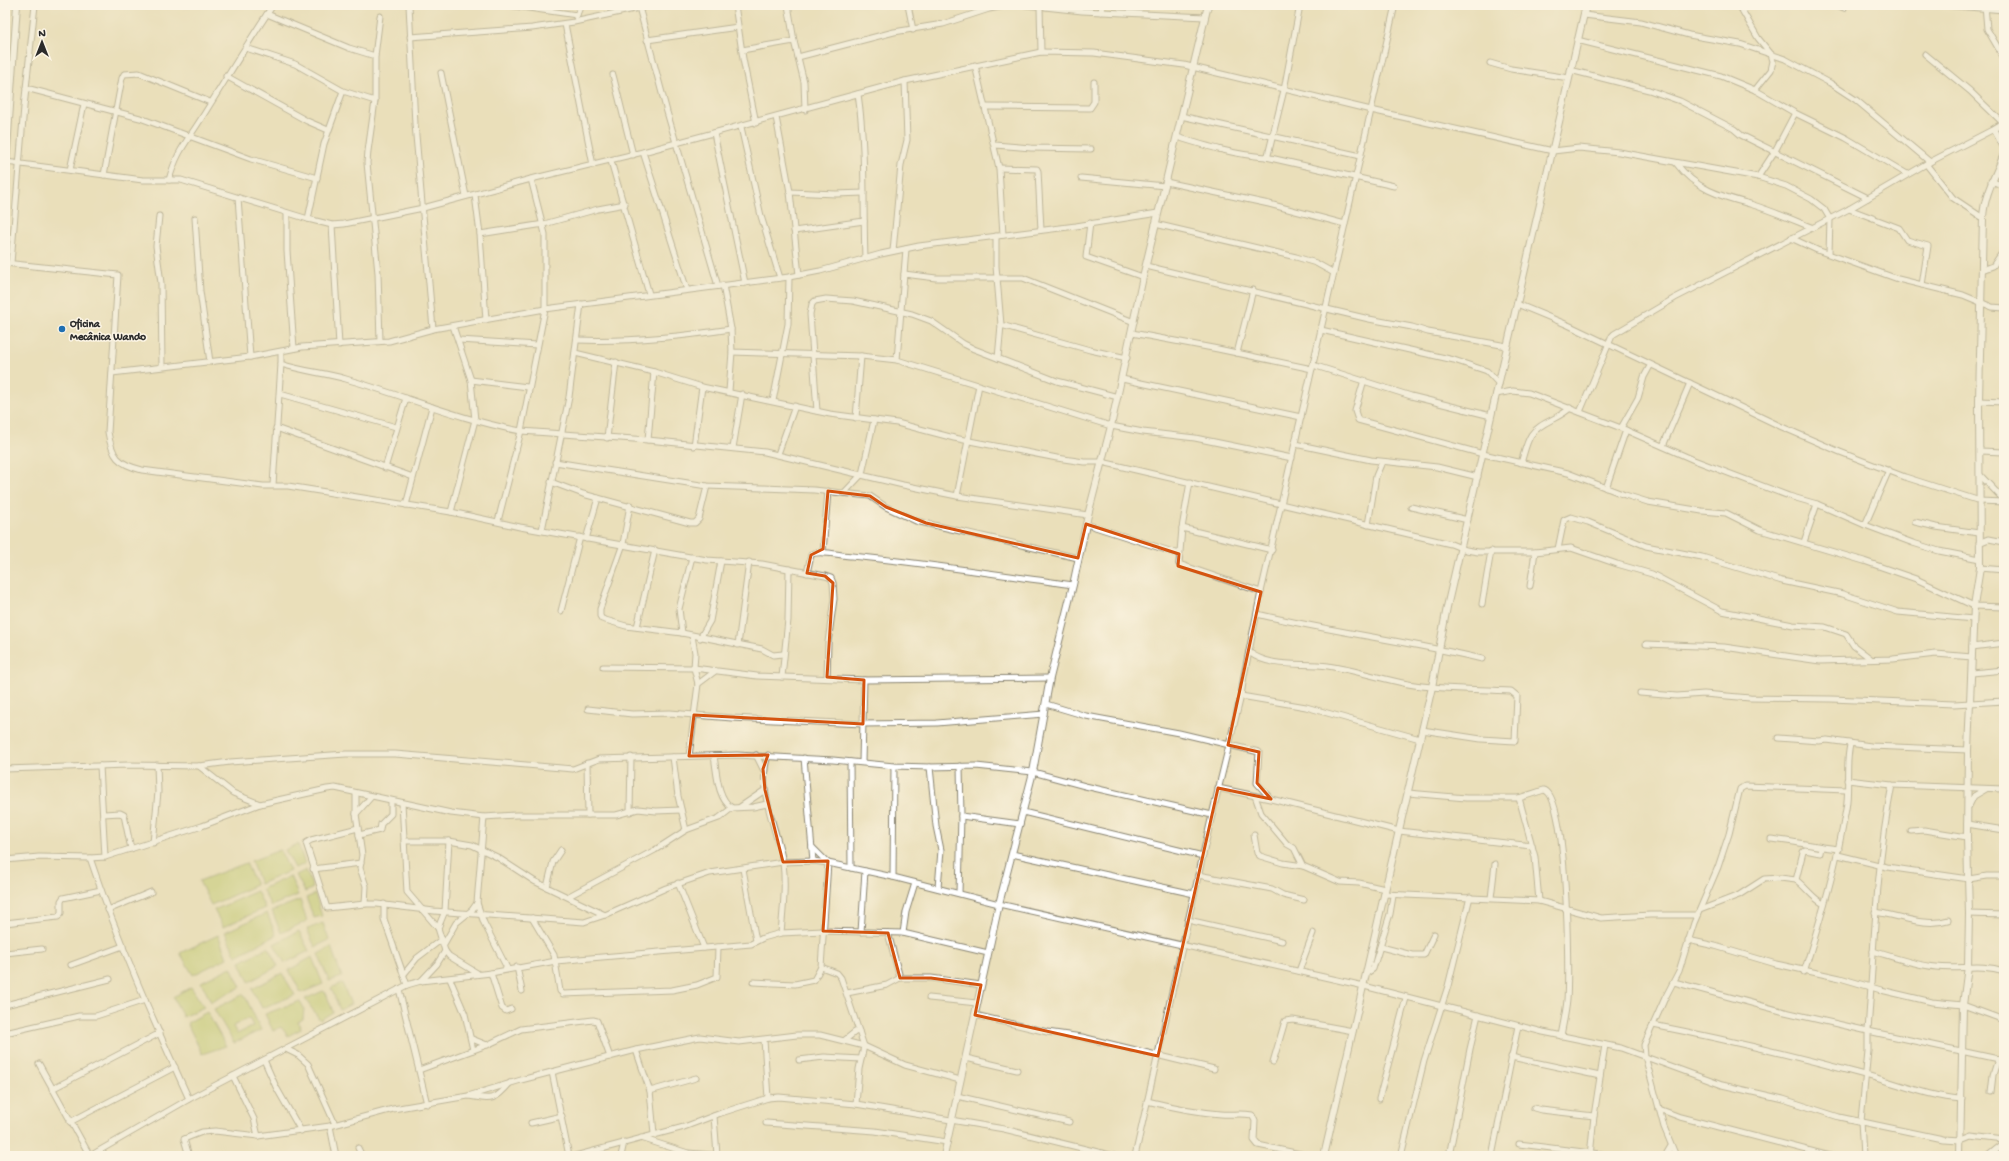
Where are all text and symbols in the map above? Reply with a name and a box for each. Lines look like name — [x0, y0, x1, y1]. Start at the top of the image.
north arrow — [22, 22, 62, 62]
text: N — [38, 28, 46, 40]
place label: Oficina Mecânica Wando — [70, 318, 146, 344]
marker: Oficina Mecânica Wando — [57, 324, 67, 334]

